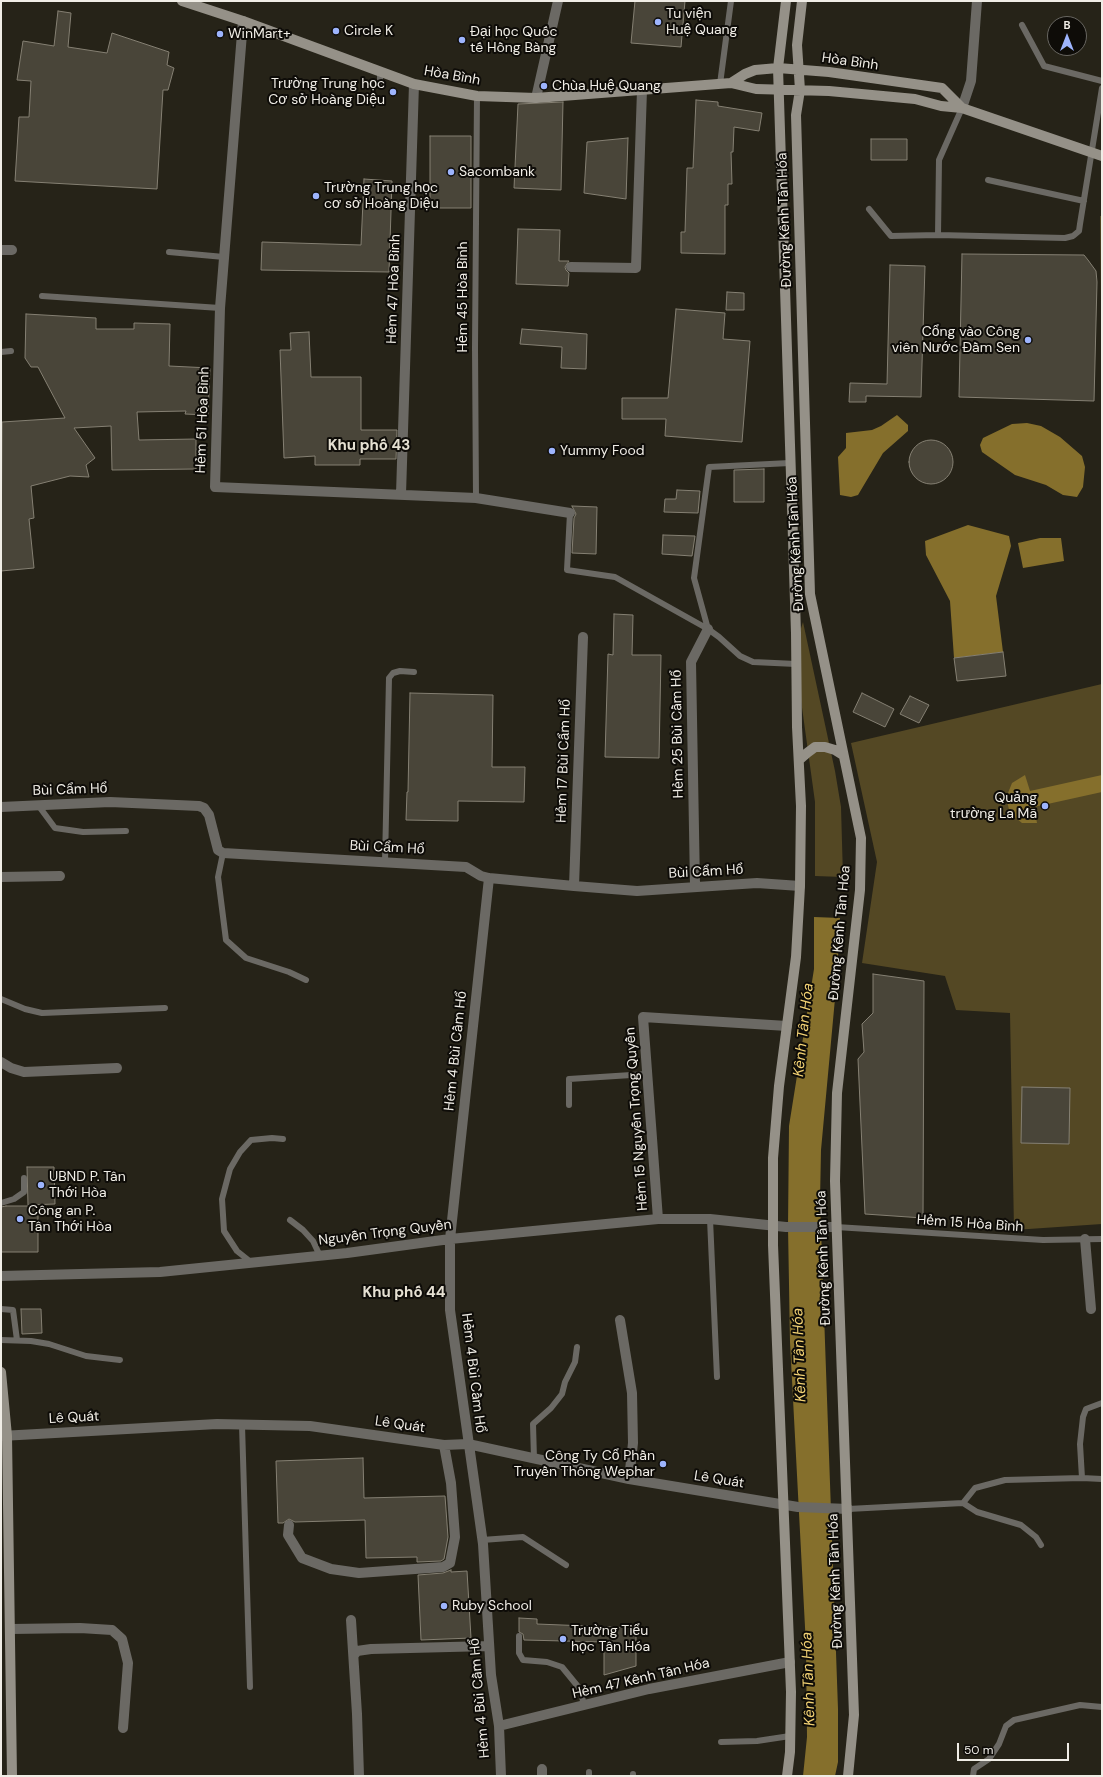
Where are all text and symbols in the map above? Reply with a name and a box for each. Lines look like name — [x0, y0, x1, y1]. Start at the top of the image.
place label: Tu viện Huệ Quang — [666, 6, 737, 38]
north arrow — [1047, 16, 1087, 56]
marker: Tu viện Huệ Quang — [653, 17, 663, 27]
text: B — [1063, 18, 1071, 32]
place label: Circle K — [344, 23, 393, 39]
place label: Đại học Quốc tế Hồng Bàng — [470, 24, 558, 56]
place label: WinMart+ — [228, 26, 291, 42]
marker: Circle K — [331, 26, 341, 36]
marker: WinMart+ — [215, 29, 225, 39]
marker: Đại học Quốc tế Hồng Bàng — [457, 35, 467, 45]
street label: Hòa Bình — [821, 50, 879, 74]
street label: Hòa Bình — [423, 63, 481, 89]
place label: Trường Trung học Cơ sở Hoàng Diệu — [268, 76, 385, 108]
place label: Chùa Huệ Quang — [552, 78, 661, 94]
marker: Chùa Huệ Quang — [539, 81, 549, 91]
marker: Trường Trung học Cơ sở Hoàng Diệu — [388, 87, 398, 97]
street label: Đường Kênh Tân Hóa — [774, 152, 796, 288]
place label: Sacombank — [459, 164, 535, 180]
marker: Sacombank — [446, 167, 456, 177]
place label: Trường Trung học cơ sở Hoàng Diệu — [324, 180, 439, 212]
marker: Trường Trung học cơ sở Hoàng Diệu — [311, 191, 321, 201]
street label: Hẻm 47 Hòa Bình — [384, 234, 404, 344]
street label: Hẻm 45 Hòa Bình — [455, 241, 471, 353]
place label: Cổng vào Công viên Nước Đầm Sen — [892, 324, 1020, 356]
marker: Cổng vào Công viên Nước Đầm Sen — [1023, 335, 1033, 345]
street label: Hẻm 51 Hòa Bình — [193, 366, 213, 474]
district label: Khu phố 43 — [328, 437, 410, 455]
place label: Yummy Food — [560, 443, 645, 459]
marker: Yummy Food — [547, 446, 557, 456]
street label: Đường Kênh Tân Hóa — [784, 476, 808, 612]
street label: Hẻm 25 Bùi Cầm Hổ — [668, 670, 688, 798]
street label: Hẻm 17 Bùi Cẩm Hổ — [553, 699, 575, 823]
street label: Bùi Cẩm Hổ — [32, 780, 108, 800]
place label: Quảng trường La Mã — [950, 790, 1037, 822]
marker: Quảng trường La Mã — [1040, 801, 1050, 811]
street label: Bùi Cẩm Hổ — [349, 838, 425, 858]
street label: Bùi Cẩm Hổ — [668, 862, 744, 882]
street label: Đường Kênh Tân Hóa — [826, 865, 854, 1001]
water label: Kênh Tân Hóa — [790, 982, 818, 1078]
street label: Hẻm 4 Bùi Cầm Hổ — [441, 990, 471, 1112]
street label: Hẻm 15 Nguyễn Trọng Quyền — [622, 1027, 652, 1211]
place label: UBND P. Tân Thới Hòa — [49, 1169, 126, 1202]
marker: UBND P. Tân Thới Hòa — [36, 1180, 46, 1190]
street label: Đường Kênh Tân Hóa — [813, 1190, 835, 1326]
place label: Công an P. Tân Thới Hòa — [28, 1203, 112, 1236]
street label: Hẻm 15 Hòa Bình — [916, 1212, 1024, 1236]
marker: Công an P. Tân Thới Hòa — [15, 1214, 25, 1224]
street label: Nguyễn Trọng Quyền — [318, 1217, 452, 1249]
district label: Khu phố 44 — [362, 1284, 446, 1302]
water label: Kênh Tân Hóa — [789, 1308, 811, 1402]
street label: Hẻm 4 Bùi Cầm Hổ — [457, 1312, 489, 1434]
street label: Lê Quát — [48, 1408, 100, 1428]
street label: Lê Quát — [374, 1413, 426, 1437]
place label: Công Ty Cổ Phần Truyền Thông Wephar — [514, 1448, 655, 1480]
marker: Công Ty Cổ Phần Truyền Thông Wephar — [658, 1459, 668, 1469]
street label: Lê Quát — [693, 1468, 745, 1492]
street label: Đường Kênh Tân Hóa — [825, 1513, 847, 1649]
place label: Ruby School — [452, 1598, 532, 1614]
marker: Ruby School — [439, 1601, 449, 1611]
place label: Trường Tiểu học Tân Hóa — [571, 1623, 650, 1656]
water label: Kênh Tân Hóa — [798, 1632, 820, 1726]
marker: Trường Tiểu học Tân Hóa — [558, 1634, 568, 1644]
street label: Hẻm 4 Bùi Cầm Hổ — [466, 1637, 494, 1759]
street label: Hẻm 47 Kênh Tân Hóa — [571, 1655, 711, 1703]
scale bar — [959, 1735, 1071, 1761]
text: 50 m — [964, 1742, 993, 1758]

